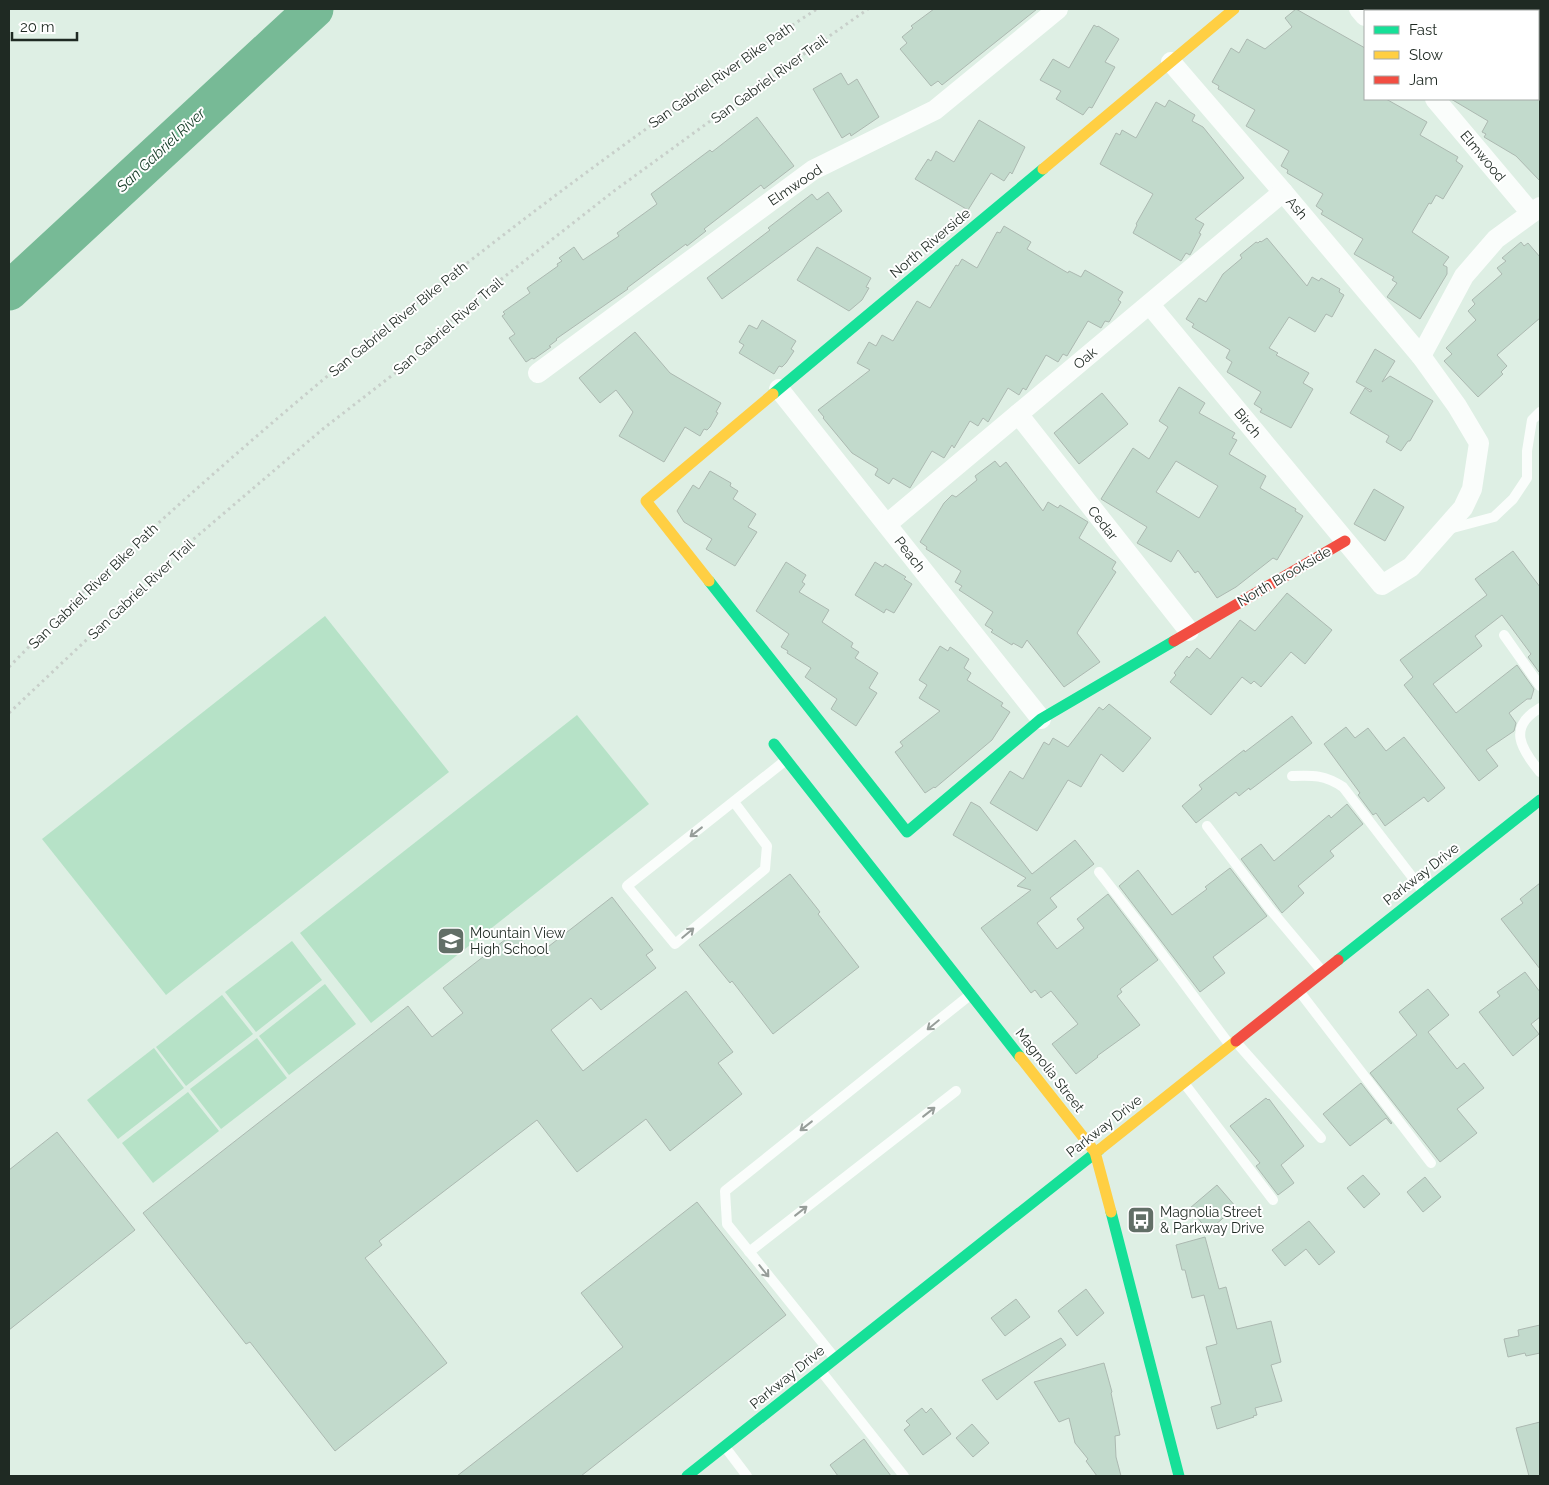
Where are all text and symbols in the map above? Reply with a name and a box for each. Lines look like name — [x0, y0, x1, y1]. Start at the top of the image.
scale bar — [12, 10, 78, 42]
legend — [1364, 10, 1539, 100]
text: 20 m — [20, 18, 55, 36]
street label: San Gabriel River Bike Path — [645, 19, 797, 131]
text: Fast — [1409, 21, 1437, 39]
street label: San Gabriel River Trail — [708, 31, 830, 126]
text: Slow — [1409, 46, 1443, 64]
text: Jam — [1409, 71, 1438, 89]
water label: San Gabriel River — [112, 104, 210, 196]
street label: Elmwood — [1457, 127, 1509, 185]
street label: Elmwood — [765, 161, 825, 209]
street label: Ash — [1283, 194, 1311, 222]
street label: North Riverside — [887, 205, 973, 281]
street label: San Gabriel River Bike Path — [326, 258, 470, 380]
street label: San Gabriel River Trail — [390, 274, 506, 378]
street label: Oak — [1070, 343, 1100, 372]
street label: Birch — [1231, 405, 1265, 441]
street label: Cedar — [1085, 503, 1121, 543]
street label: San Gabriel River Bike Path — [25, 520, 161, 652]
street label: Peach — [891, 533, 929, 575]
street label: San Gabriel River Trail — [85, 536, 198, 642]
street label: North Brookside — [1234, 543, 1334, 609]
one-way arrow — [690, 826, 703, 837]
street label: Parkway Drive — [1380, 840, 1462, 908]
place label: Mountain View High School — [470, 925, 566, 957]
school or university icon: Mountain View High School — [436, 926, 466, 956]
one-way arrow — [681, 927, 694, 938]
one-way arrow — [927, 1020, 940, 1031]
street label: Magnolia Street — [1012, 1025, 1088, 1115]
street label: Parkway Drive — [1063, 1092, 1145, 1160]
one-way arrow — [922, 1106, 935, 1117]
one-way arrow — [800, 1121, 813, 1132]
place label: Magnolia Street & Parkway Drive — [1160, 1204, 1264, 1236]
bus stop icon: Magnolia Street & Parkway Drive — [1126, 1205, 1156, 1235]
one-way arrow — [794, 1206, 807, 1217]
one-way arrow — [759, 1264, 770, 1277]
street label: Parkway Drive — [746, 1342, 828, 1412]

